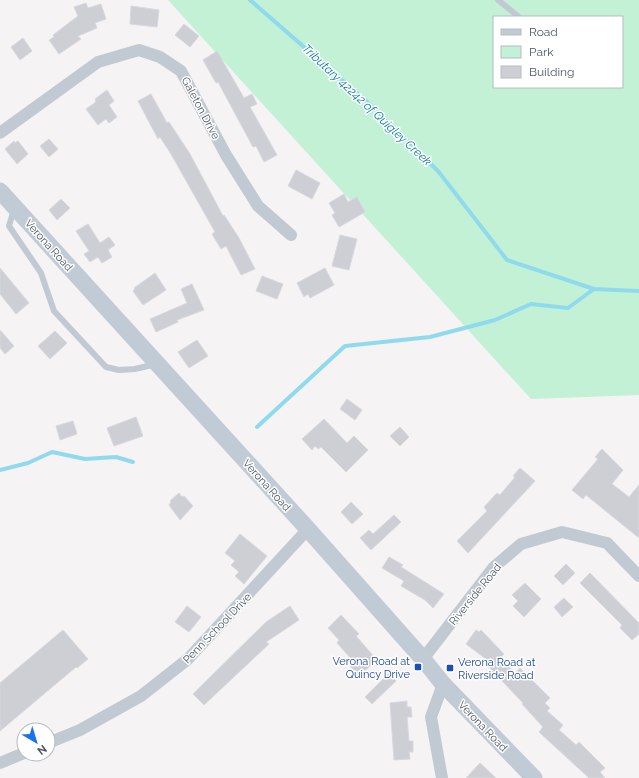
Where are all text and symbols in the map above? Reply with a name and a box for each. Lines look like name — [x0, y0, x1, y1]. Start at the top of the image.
legend — [493, 16, 623, 88]
text: Road — [529, 25, 558, 39]
water label: Tributary 42242 of Quigley Creek — [299, 41, 435, 169]
text: Park — [529, 45, 554, 59]
text: Building — [529, 65, 575, 79]
street label: Galeton Drive — [179, 75, 223, 142]
street label: Verona Road — [22, 217, 75, 274]
street label: Verona Road — [240, 457, 293, 514]
street label: Riverside Road — [447, 561, 504, 628]
street label: Penn School Drive — [180, 590, 255, 666]
place label: Verona Road at Quincy Drive — [333, 655, 411, 681]
place label: Verona Road at Riverside Road — [458, 656, 536, 682]
marker: Verona Road at Quincy Drive — [413, 662, 423, 672]
marker: Verona Road at Riverside Road — [445, 663, 455, 673]
street label: Verona Road — [455, 698, 510, 754]
north arrow — [16, 722, 56, 762]
text: N — [35, 742, 49, 757]

